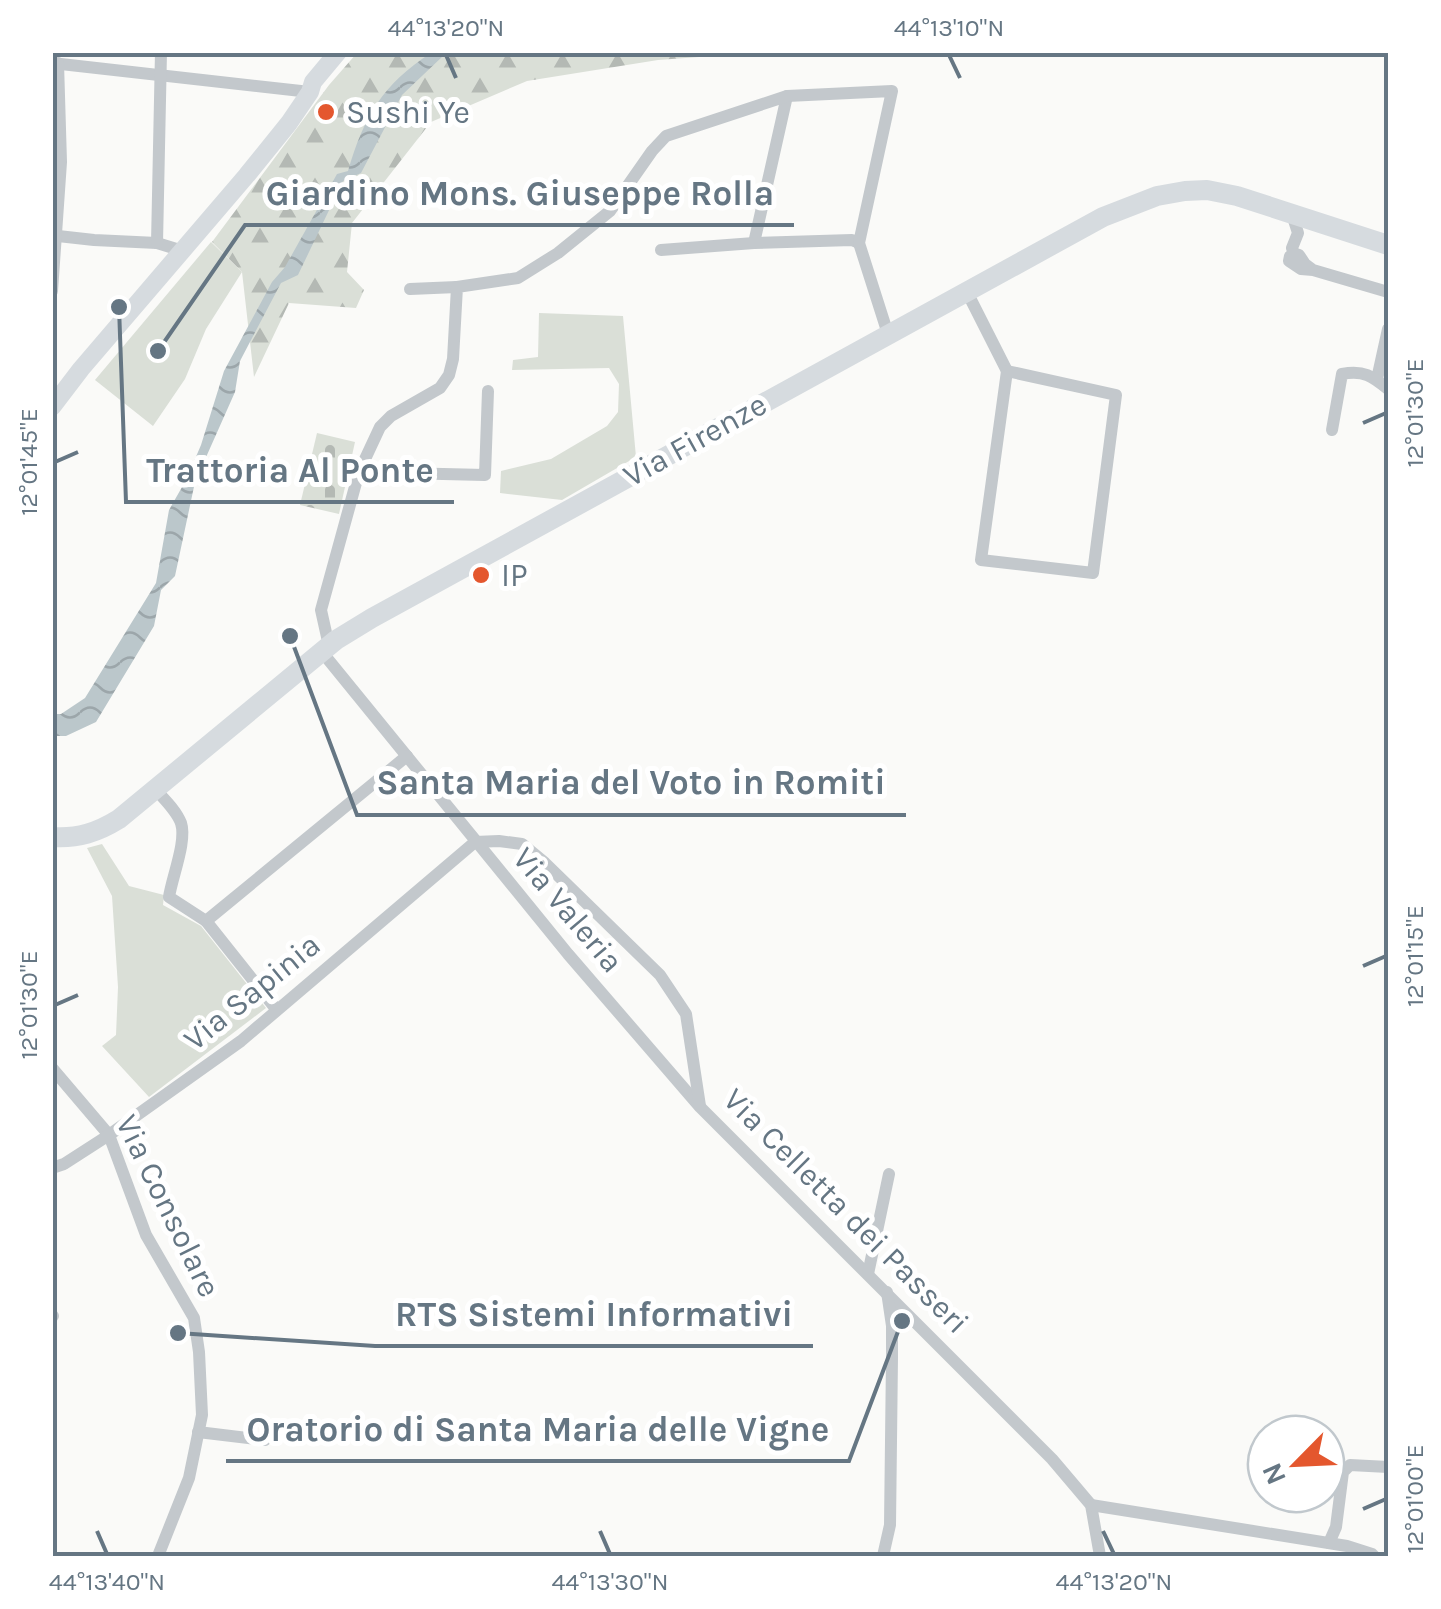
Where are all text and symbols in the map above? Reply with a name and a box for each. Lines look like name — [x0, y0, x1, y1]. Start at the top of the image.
text: 44°13'20"N — [388, 13, 504, 42]
text: 44°13'10"N — [894, 13, 1004, 42]
place label: Sushi Ye — [346, 94, 470, 131]
marker: Sushi Ye — [315, 101, 337, 123]
callout: Giardino Mons. Giuseppe Rolla — [245, 160, 794, 225]
text: Giardino Mons. Giuseppe Rolla — [266, 173, 774, 214]
text: 12°01'30"E — [1400, 358, 1429, 468]
street label: Via Firenze — [617, 386, 773, 494]
text: 12°01'45"E — [14, 408, 43, 516]
callout: Trattoria Al Ponte — [126, 437, 454, 502]
text: Trattoria Al Ponte — [146, 450, 434, 491]
place label: IP — [501, 557, 528, 594]
marker: IP — [470, 564, 492, 586]
callout: Santa Maria del Voto in Romiti — [357, 750, 906, 815]
text: Santa Maria del Voto in Romiti — [376, 762, 886, 803]
street label: Via Valeria — [505, 840, 631, 980]
text: 12°01'15"E — [1400, 905, 1429, 1007]
street label: Via Sapinia — [176, 926, 328, 1058]
text: 12°01'30"E — [14, 950, 43, 1060]
street label: Via Celletta dei Passeri — [716, 1081, 976, 1341]
street label: Via Consolare — [108, 1109, 228, 1303]
callout: RTS Sistemi Informativi — [375, 1281, 813, 1346]
text: RTS Sistemi Informativi — [395, 1294, 793, 1335]
callout: Oratorio di Santa Maria delle Vigne — [226, 1396, 849, 1461]
text: Oratorio di Santa Maria delle Vigne — [247, 1409, 829, 1451]
north arrow — [1246, 1414, 1346, 1514]
text: 12°01'00"E — [1400, 1444, 1429, 1554]
text: N — [1254, 1458, 1293, 1490]
text: 44°13'40"N — [49, 1567, 165, 1596]
text: 44°13'30"N — [551, 1567, 669, 1596]
text: 44°13'20"N — [1056, 1567, 1172, 1596]

